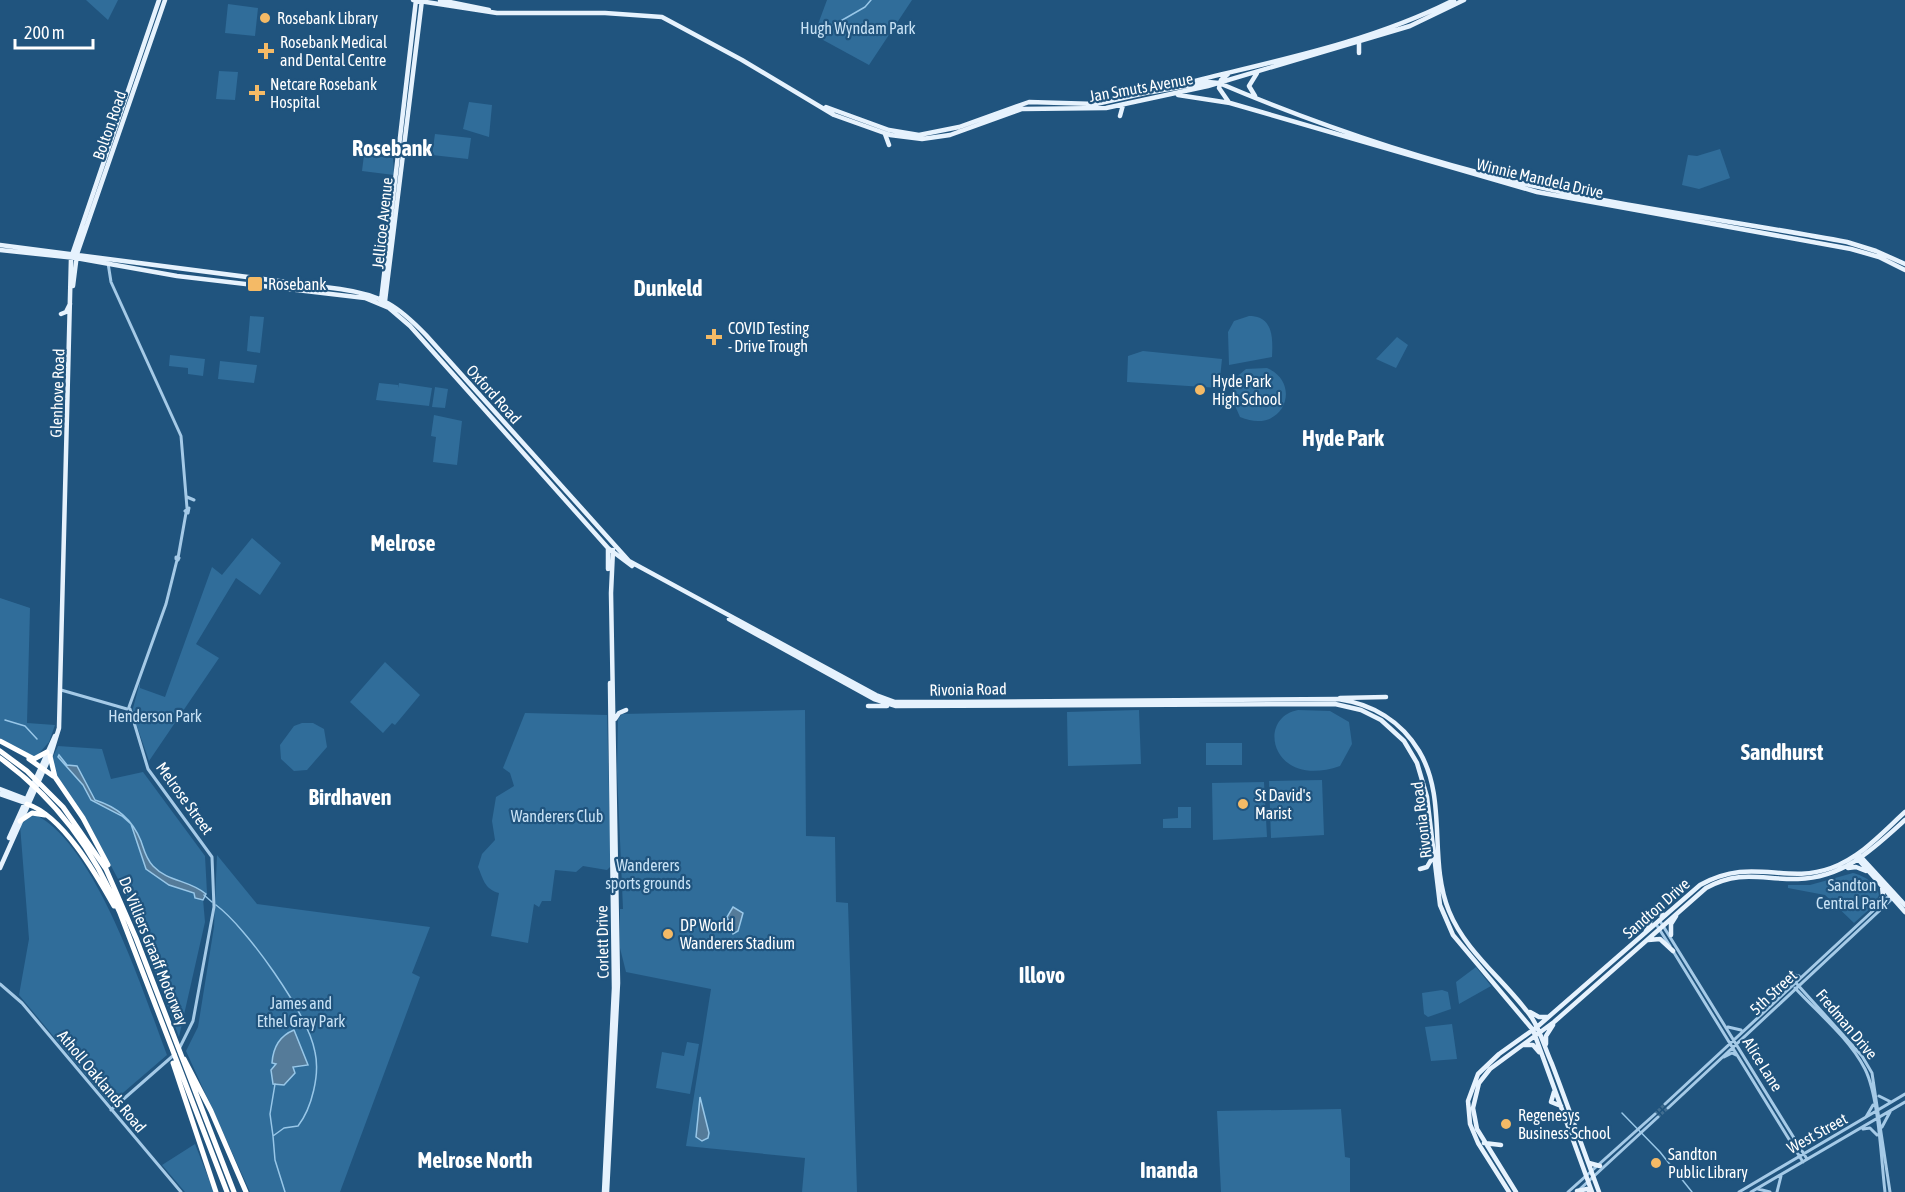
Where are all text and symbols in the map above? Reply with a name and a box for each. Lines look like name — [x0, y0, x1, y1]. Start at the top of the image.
place label: Rosebank Library — [277, 9, 378, 28]
marker: Rosebank Library — [258, 11, 272, 25]
scale bar — [15, 12, 93, 50]
park label: Hugh Wyndam Park — [800, 19, 916, 38]
text: 200 m — [24, 22, 65, 43]
place label: Rosebank Medical and Dental Centre — [280, 33, 388, 69]
marker: Rosebank Medical and Dental Centre — [257, 42, 275, 60]
street label: Jan Smuts Avenue — [1088, 69, 1194, 105]
place label: Netcare Rosebank Hospital — [270, 75, 377, 112]
marker: Netcare Rosebank Hospital — [248, 84, 266, 102]
street label: Bolton Road — [89, 88, 129, 162]
district label: Rosebank — [352, 135, 432, 161]
street label: Winnie Mandela Drive — [1475, 155, 1605, 201]
street label: Jellicoe Avenue — [368, 176, 396, 270]
marker: Rosebank — [246, 275, 264, 293]
place label: Rosebank — [268, 275, 326, 293]
district label: Dunkeld — [634, 275, 702, 301]
place label: COVID Testing - Drive Trough — [728, 319, 809, 356]
marker: COVID Testing - Drive Trough — [705, 328, 723, 346]
street label: Glenhove Road — [46, 348, 68, 438]
street label: Oxford Road — [463, 361, 525, 427]
place label: Hyde Park High School — [1212, 372, 1282, 409]
marker: Hyde Park High School — [1193, 383, 1207, 397]
district label: Hyde Park — [1302, 425, 1384, 451]
district label: Melrose — [370, 530, 436, 556]
street label: Rivonia Road — [929, 679, 1007, 699]
park label: Henderson Park — [108, 707, 202, 725]
district label: Sandhurst — [1741, 739, 1824, 765]
street label: Melrose Street — [153, 758, 217, 838]
street label: Rivonia Road — [1407, 781, 1435, 859]
district label: Birdhaven — [309, 784, 391, 810]
place label: St David's Marist — [1255, 786, 1311, 822]
marker: St David's Marist — [1236, 797, 1250, 811]
park label: Wanderers Club — [511, 807, 603, 825]
park label: Wanderers sports grounds — [605, 856, 691, 893]
street label: De Villiers Graaff Motorway — [115, 874, 192, 1029]
street label: Sandton Drive — [1619, 874, 1693, 942]
park label: Sandton Central Park — [1816, 876, 1888, 912]
street label: Corlett Drive — [592, 905, 612, 979]
place label: DP World Wanderers Stadium — [680, 916, 795, 952]
marker: DP World Wanderers Stadium — [661, 927, 675, 941]
district label: Illovo — [1019, 962, 1065, 988]
street label: 5th Street — [1746, 966, 1800, 1018]
street label: Fredman Drive — [1813, 985, 1881, 1063]
park label: James and Ethel Gray Park — [257, 994, 345, 1031]
street label: Atholl Oaklands Road — [54, 1026, 150, 1136]
street label: Alice Lane — [1740, 1034, 1786, 1094]
place label: Regenesys Business School — [1518, 1106, 1612, 1142]
street label: West Street — [1784, 1109, 1851, 1157]
marker: Regenesys Business School — [1499, 1117, 1513, 1131]
place label: Sandton Public Library — [1668, 1145, 1748, 1182]
district label: Melrose North — [418, 1147, 532, 1173]
marker: Sandton Public Library — [1649, 1156, 1663, 1170]
district label: Inanda — [1140, 1157, 1198, 1183]

